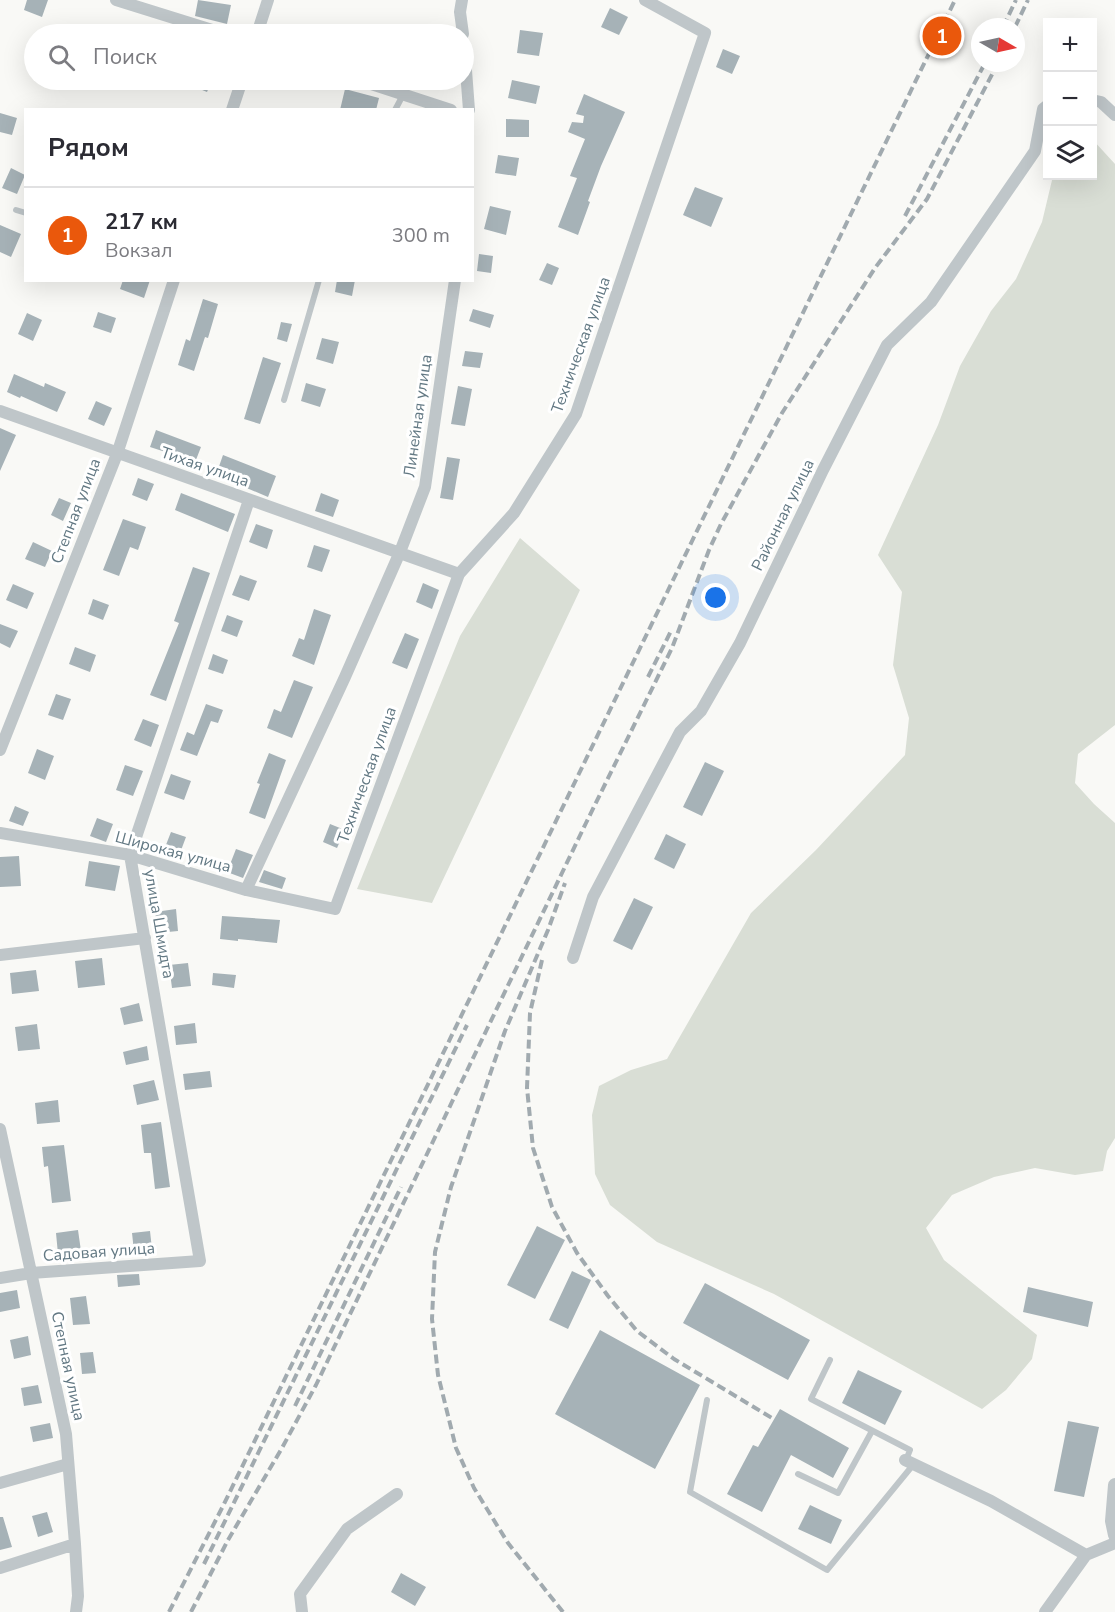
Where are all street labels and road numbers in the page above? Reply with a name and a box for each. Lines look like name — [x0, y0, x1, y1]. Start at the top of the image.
street label: Техническая улица — [546, 274, 616, 416]
street label: Линейная улица — [398, 353, 438, 479]
street label: Тихая улица — [158, 442, 252, 492]
street label: Степная улица — [46, 455, 106, 567]
street label: Районная улица — [746, 455, 820, 575]
street label: Техническая улица — [332, 704, 402, 846]
street label: Широкая улица — [113, 826, 233, 878]
street label: улица Шмидта — [139, 868, 179, 980]
street label: Садовая улица — [42, 1237, 156, 1267]
street label: Степная улица — [46, 1309, 90, 1423]

